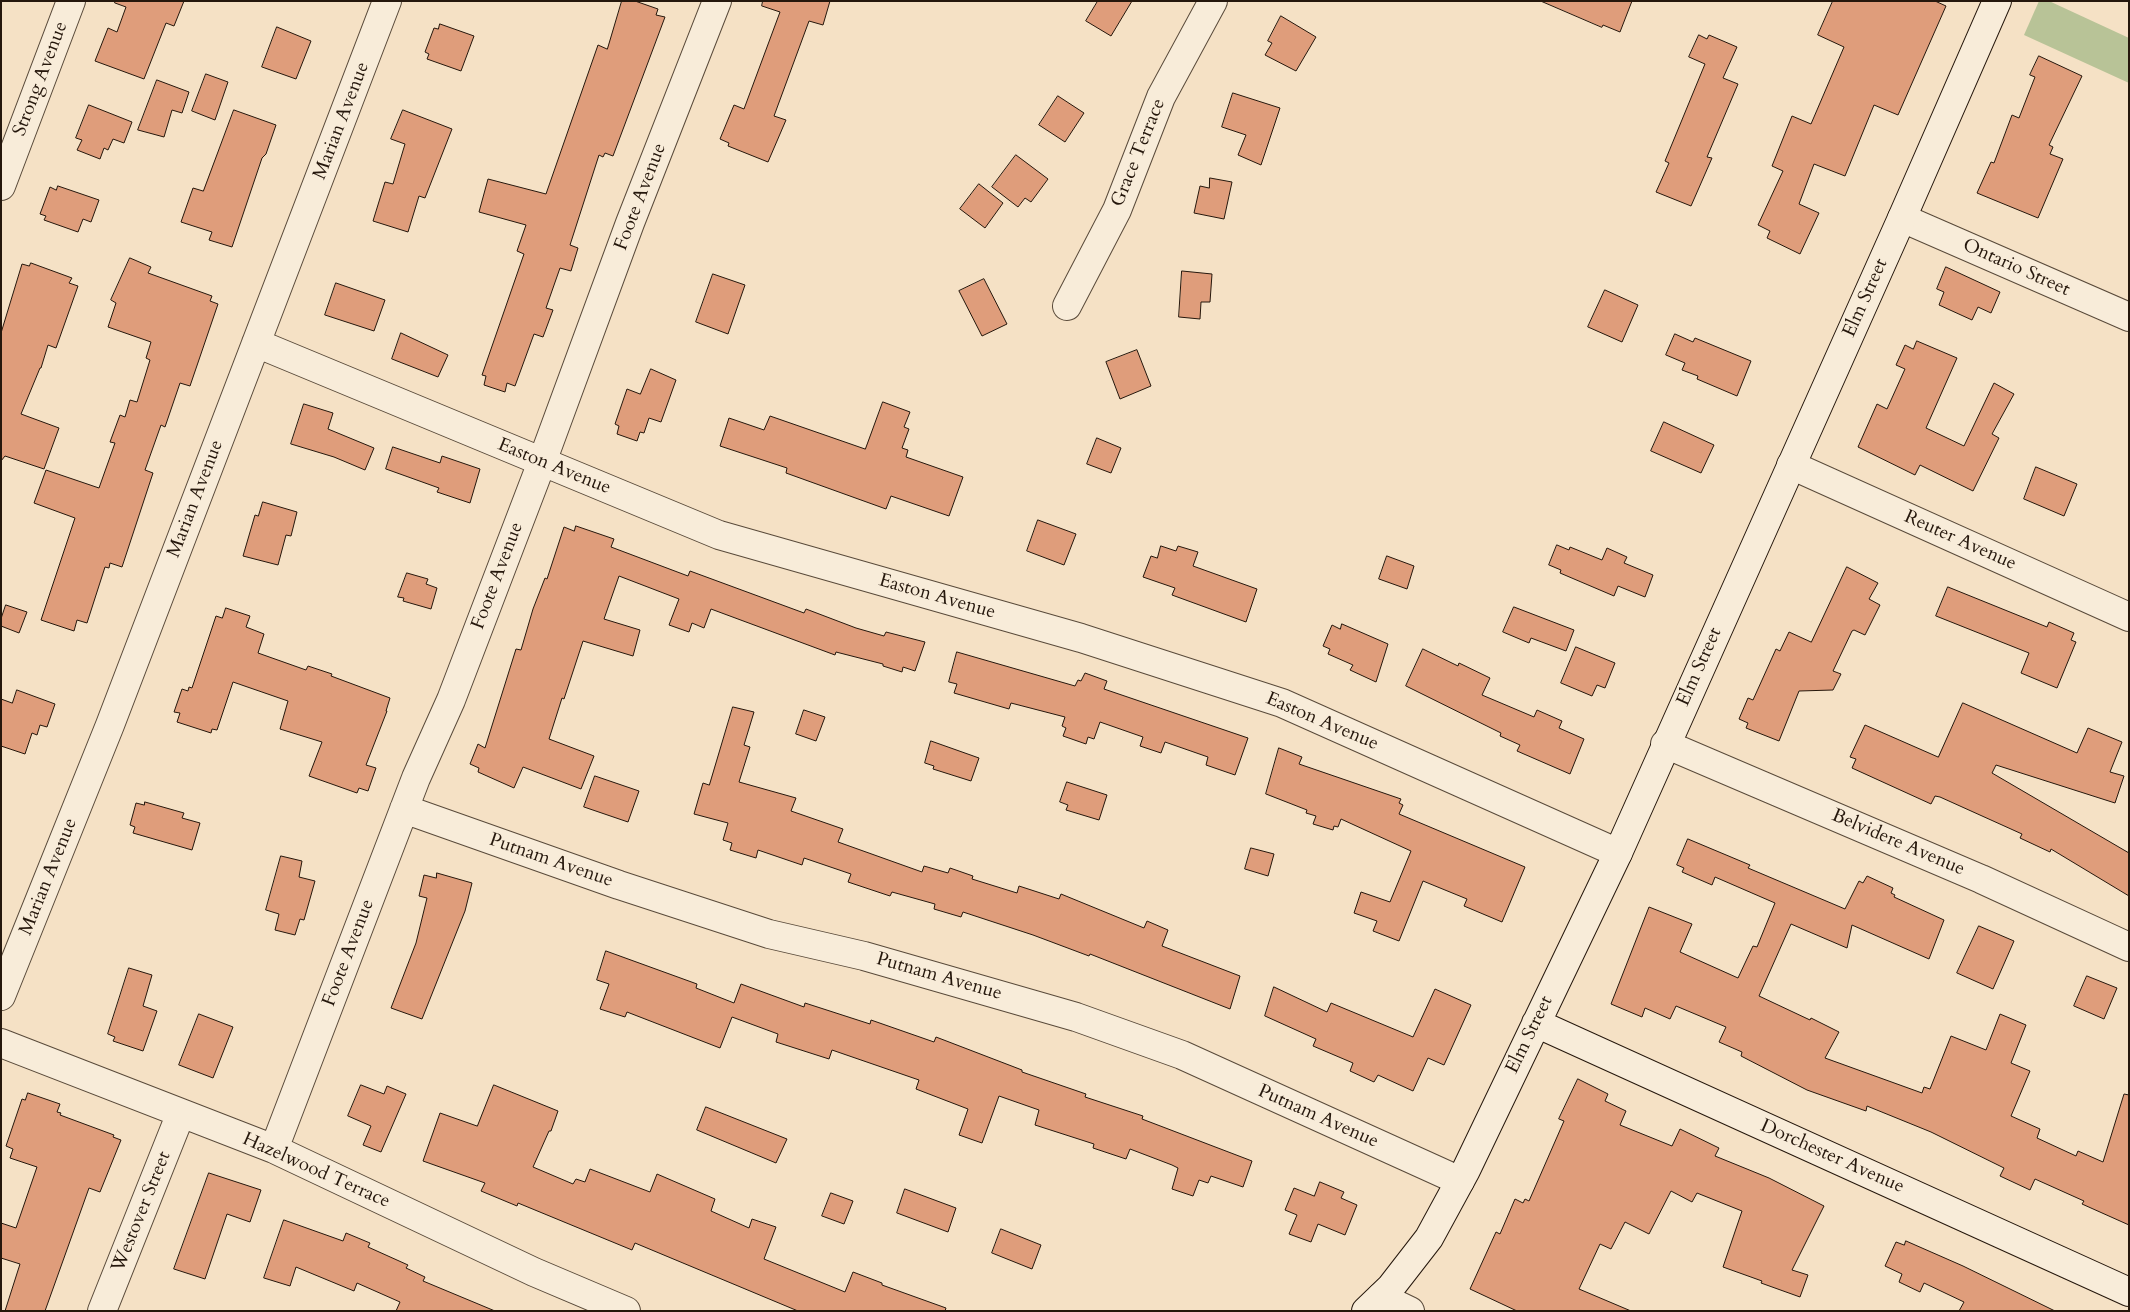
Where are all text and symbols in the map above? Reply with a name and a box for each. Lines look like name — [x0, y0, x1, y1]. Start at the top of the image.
street label: Strong Avenue — [9, 18, 73, 140]
street label: Marian Avenue — [309, 59, 375, 183]
street label: Grace Terrace — [1107, 96, 1171, 210]
street label: Foote Avenue — [610, 140, 672, 254]
street label: Ontario Street — [1959, 234, 2073, 302]
street label: Elm Street — [1839, 255, 1893, 341]
street label: Easton Avenue — [494, 434, 614, 500]
street label: Marian Avenue — [163, 437, 229, 561]
street label: Reuter Avenue — [1900, 506, 2020, 576]
street label: Foote Avenue — [467, 519, 529, 633]
street label: Easton Avenue — [876, 569, 998, 625]
street label: Elm Street — [1673, 624, 1727, 710]
street label: Easton Avenue — [1262, 688, 1382, 756]
street label: Belvidere Avenue — [1828, 805, 1968, 881]
street label: Marian Avenue — [15, 815, 83, 939]
street label: Putnam Avenue — [486, 829, 616, 893]
street label: Foote Avenue — [318, 896, 380, 1010]
street label: Putnam Avenue — [874, 948, 1004, 1006]
street label: Elm Street — [1501, 993, 1559, 1077]
street label: Putnam Avenue — [1254, 1080, 1382, 1154]
street label: Dorchester Avenue — [1757, 1115, 1907, 1199]
street label: Hazelwood Terrace — [239, 1128, 393, 1214]
street label: Westover Street — [107, 1148, 177, 1276]

